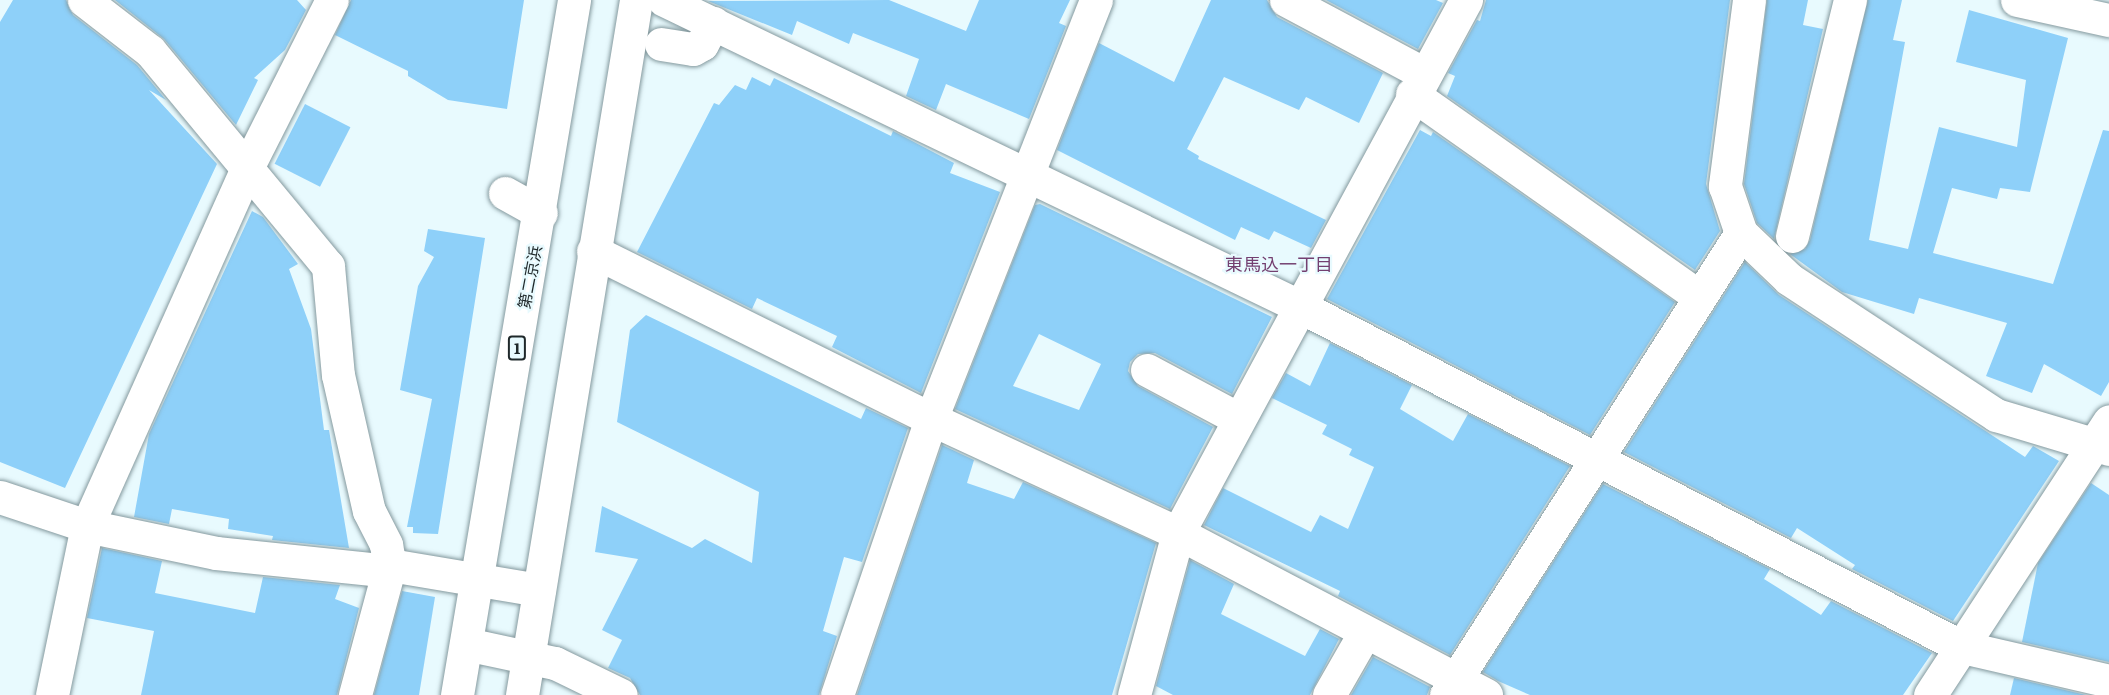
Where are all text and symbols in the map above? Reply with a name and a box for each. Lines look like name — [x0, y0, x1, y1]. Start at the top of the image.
street label: 第二京浜 — [513, 244, 545, 310]
district label: 東馬込一丁目 — [1225, 253, 1333, 275]
road number: 1 — [506, 336, 528, 360]

